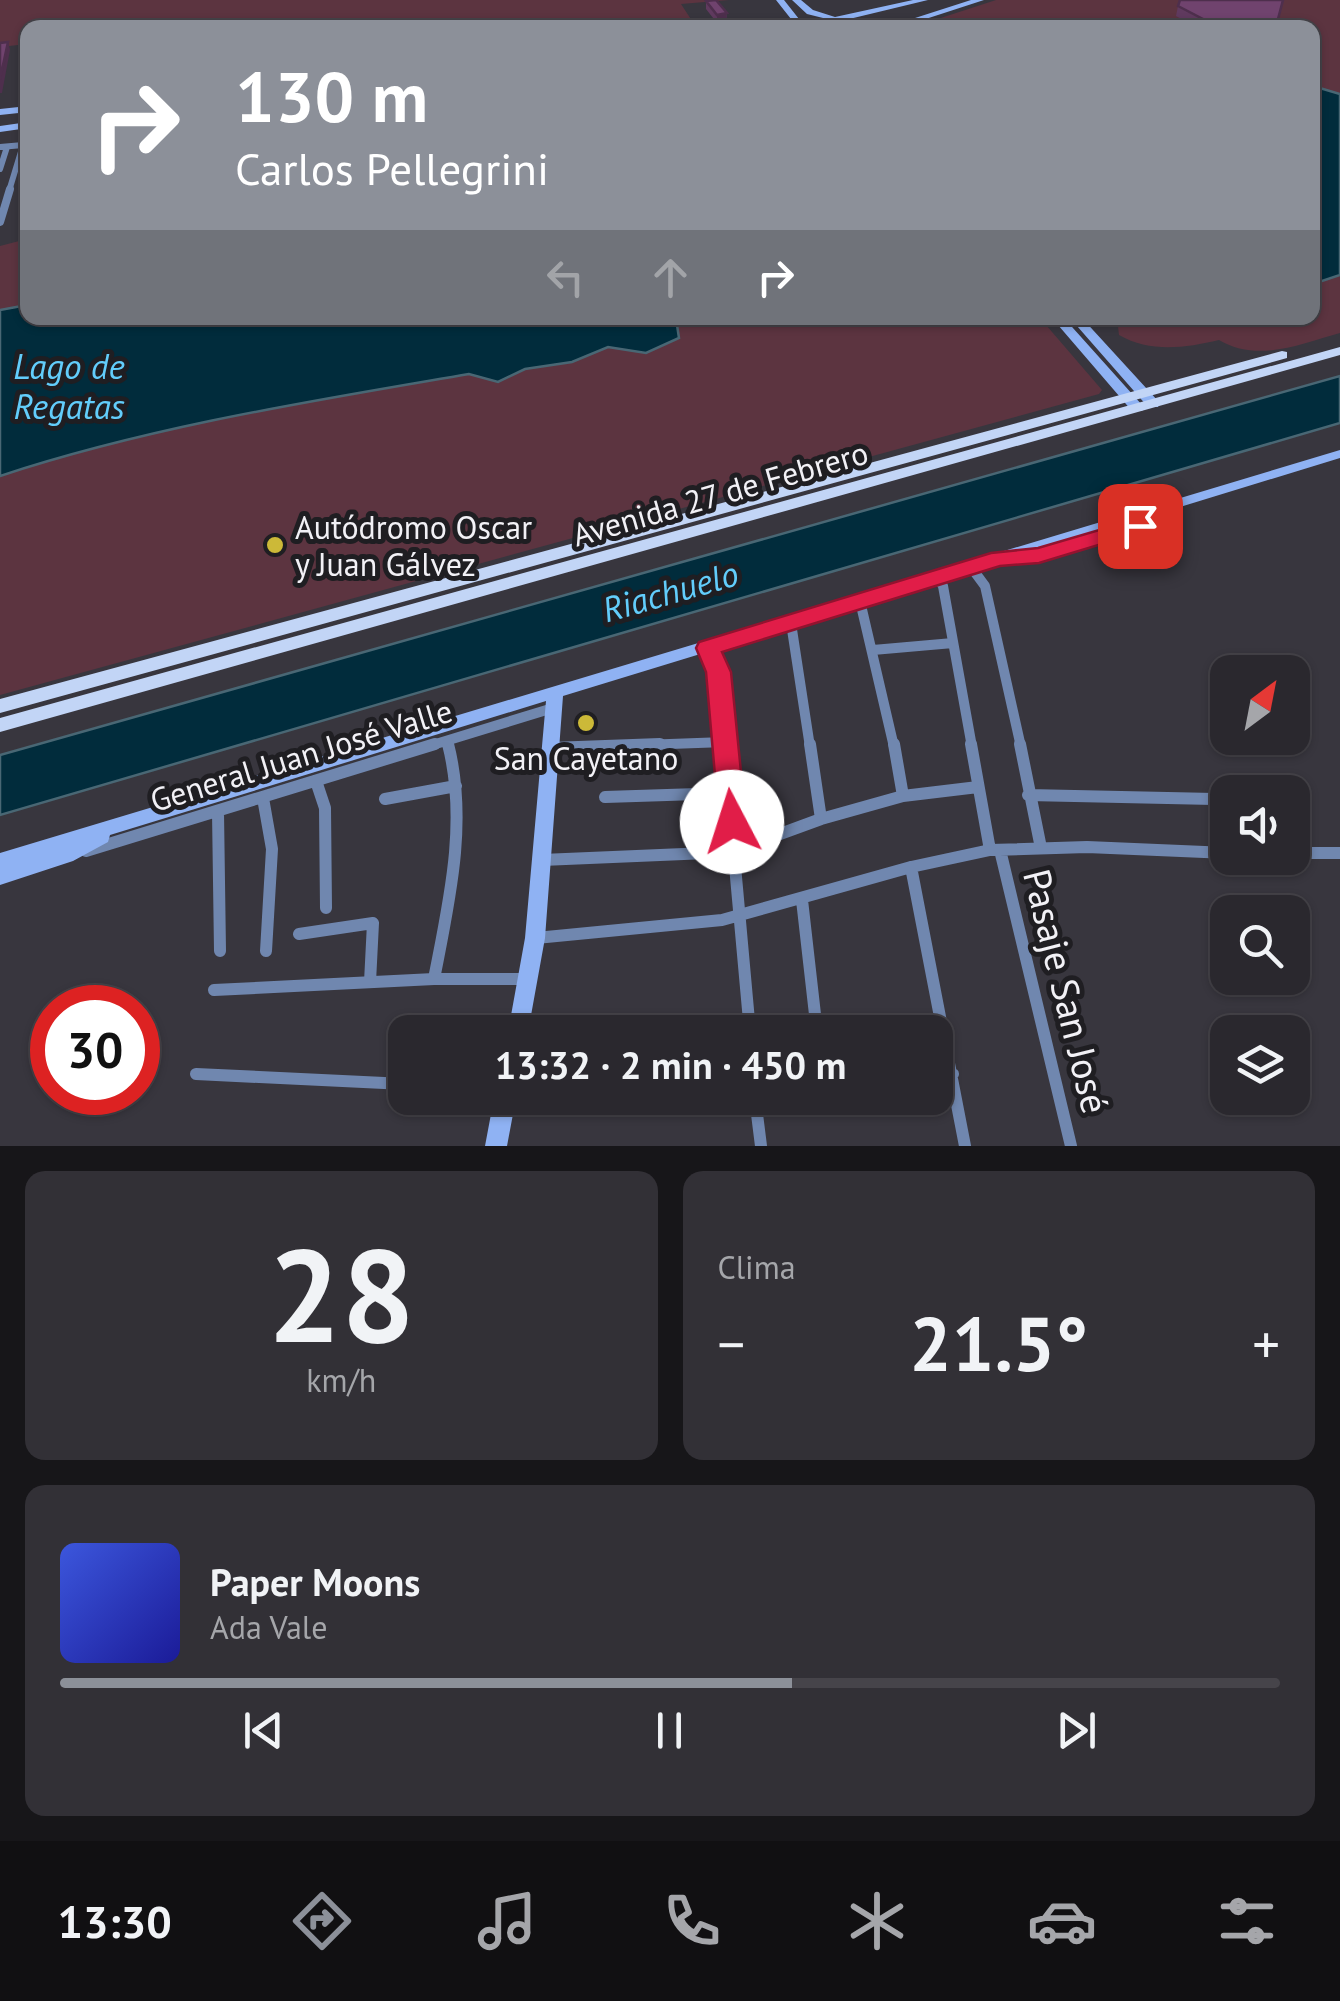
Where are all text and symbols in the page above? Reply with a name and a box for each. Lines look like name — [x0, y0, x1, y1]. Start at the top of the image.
text: 130 m — [235, 51, 428, 141]
icon: right — [70, 60, 200, 190]
text: Carlos Pellegrini — [235, 139, 549, 197]
icon: left — [538, 250, 593, 305]
icon: ahead — [643, 250, 698, 305]
icon: right — [748, 250, 803, 305]
water label: Lago de Regatas — [13, 343, 125, 429]
street label: Avenida 27 de Febrero — [567, 431, 873, 555]
pin — [1098, 484, 1183, 569]
icon: arrive — [1113, 499, 1168, 554]
place label: Autódromo Oscar y Juan Gálvez — [295, 506, 532, 585]
marker: Autódromo Oscar y Juan Gálvez — [264, 534, 286, 556]
water label: Riachuelo — [597, 550, 743, 632]
north arrow — [1210, 655, 1310, 755]
map controls — [1210, 655, 1310, 1115]
street label: General Juan José Valle — [145, 689, 457, 821]
marker: San Cayetano — [575, 712, 597, 734]
place label: San Cayetano — [494, 737, 678, 779]
position arrow — [680, 770, 784, 874]
button: sound — [1210, 775, 1310, 875]
street label: Pasaje San José — [1013, 864, 1121, 1118]
button: search — [1210, 895, 1310, 995]
speed limit sign: 30 — [30, 985, 160, 1115]
button: layers — [1210, 1015, 1310, 1115]
text: 13:32 · 2 min · 450 m — [495, 1040, 846, 1089]
text: 28 — [268, 1210, 415, 1378]
text: Clima — [718, 1246, 796, 1288]
text: 21.5° — [909, 1295, 1088, 1392]
text: − — [718, 1308, 745, 1379]
text: + — [1252, 1308, 1280, 1379]
text: km/h — [306, 1359, 376, 1401]
text: Paper Moons — [210, 1557, 420, 1606]
text: Ada Vale — [210, 1606, 327, 1648]
icon: previous — [236, 1703, 291, 1758]
icon: pause — [642, 1703, 697, 1758]
icon: next — [1049, 1703, 1104, 1758]
icon: directions — [287, 1886, 357, 1956]
icon: music — [472, 1886, 542, 1956]
icon: phone — [657, 1886, 727, 1956]
icon: climate — [842, 1886, 912, 1956]
icon: car — [1027, 1886, 1097, 1956]
icon: filters — [1212, 1886, 1282, 1956]
text: 13:30 — [58, 1892, 172, 1950]

